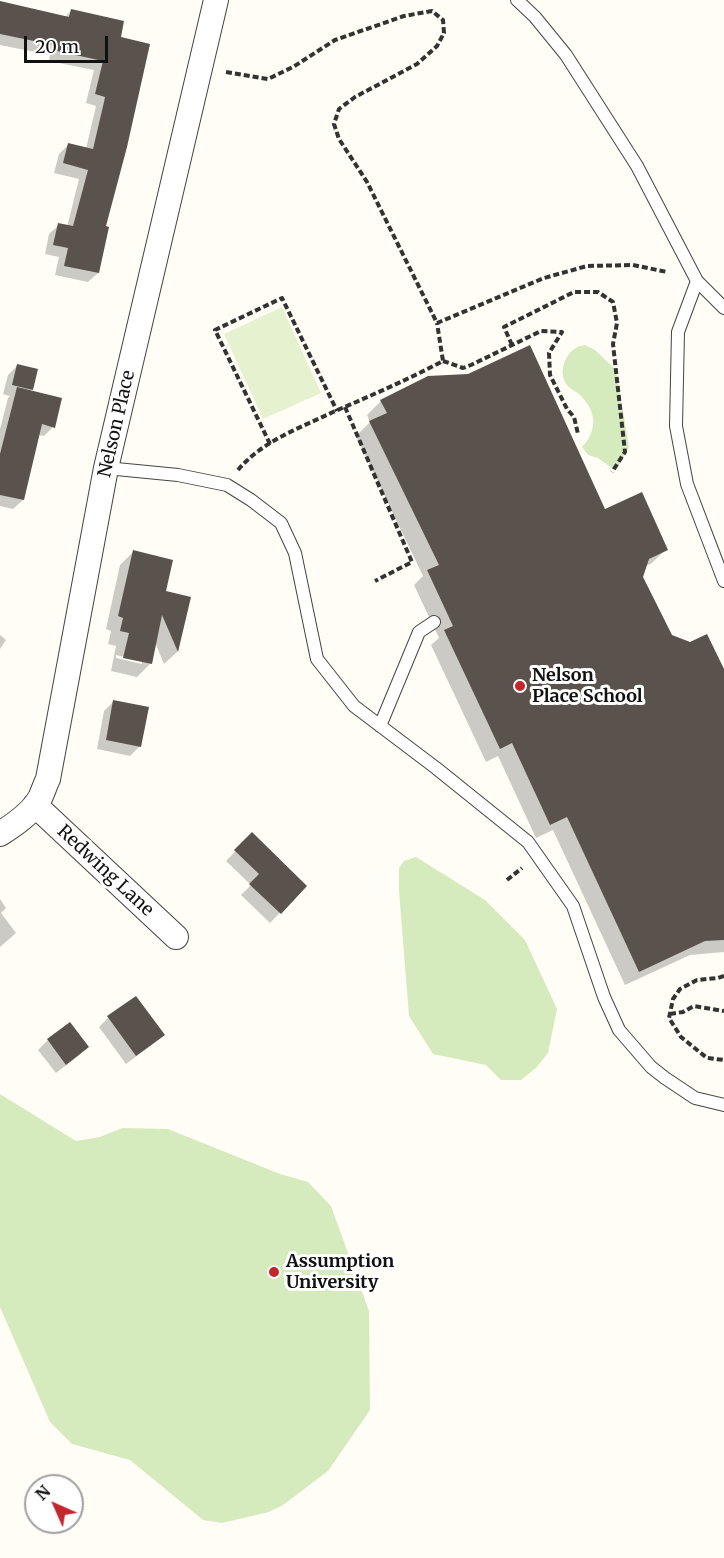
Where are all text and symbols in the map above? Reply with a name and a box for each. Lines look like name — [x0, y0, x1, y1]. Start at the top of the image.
scale bar — [27, 24, 111, 62]
text: 20 m — [35, 35, 79, 58]
street label: Nelson Place — [94, 368, 140, 480]
place label: Nelson Place School — [532, 665, 643, 708]
marker: Nelson Place School — [513, 679, 527, 693]
street label: Redwing Lane — [52, 821, 158, 921]
place label: Assumption University — [286, 1251, 394, 1294]
marker: Assumption University — [267, 1265, 281, 1279]
north arrow — [24, 1474, 84, 1534]
text: N — [31, 1481, 54, 1504]

